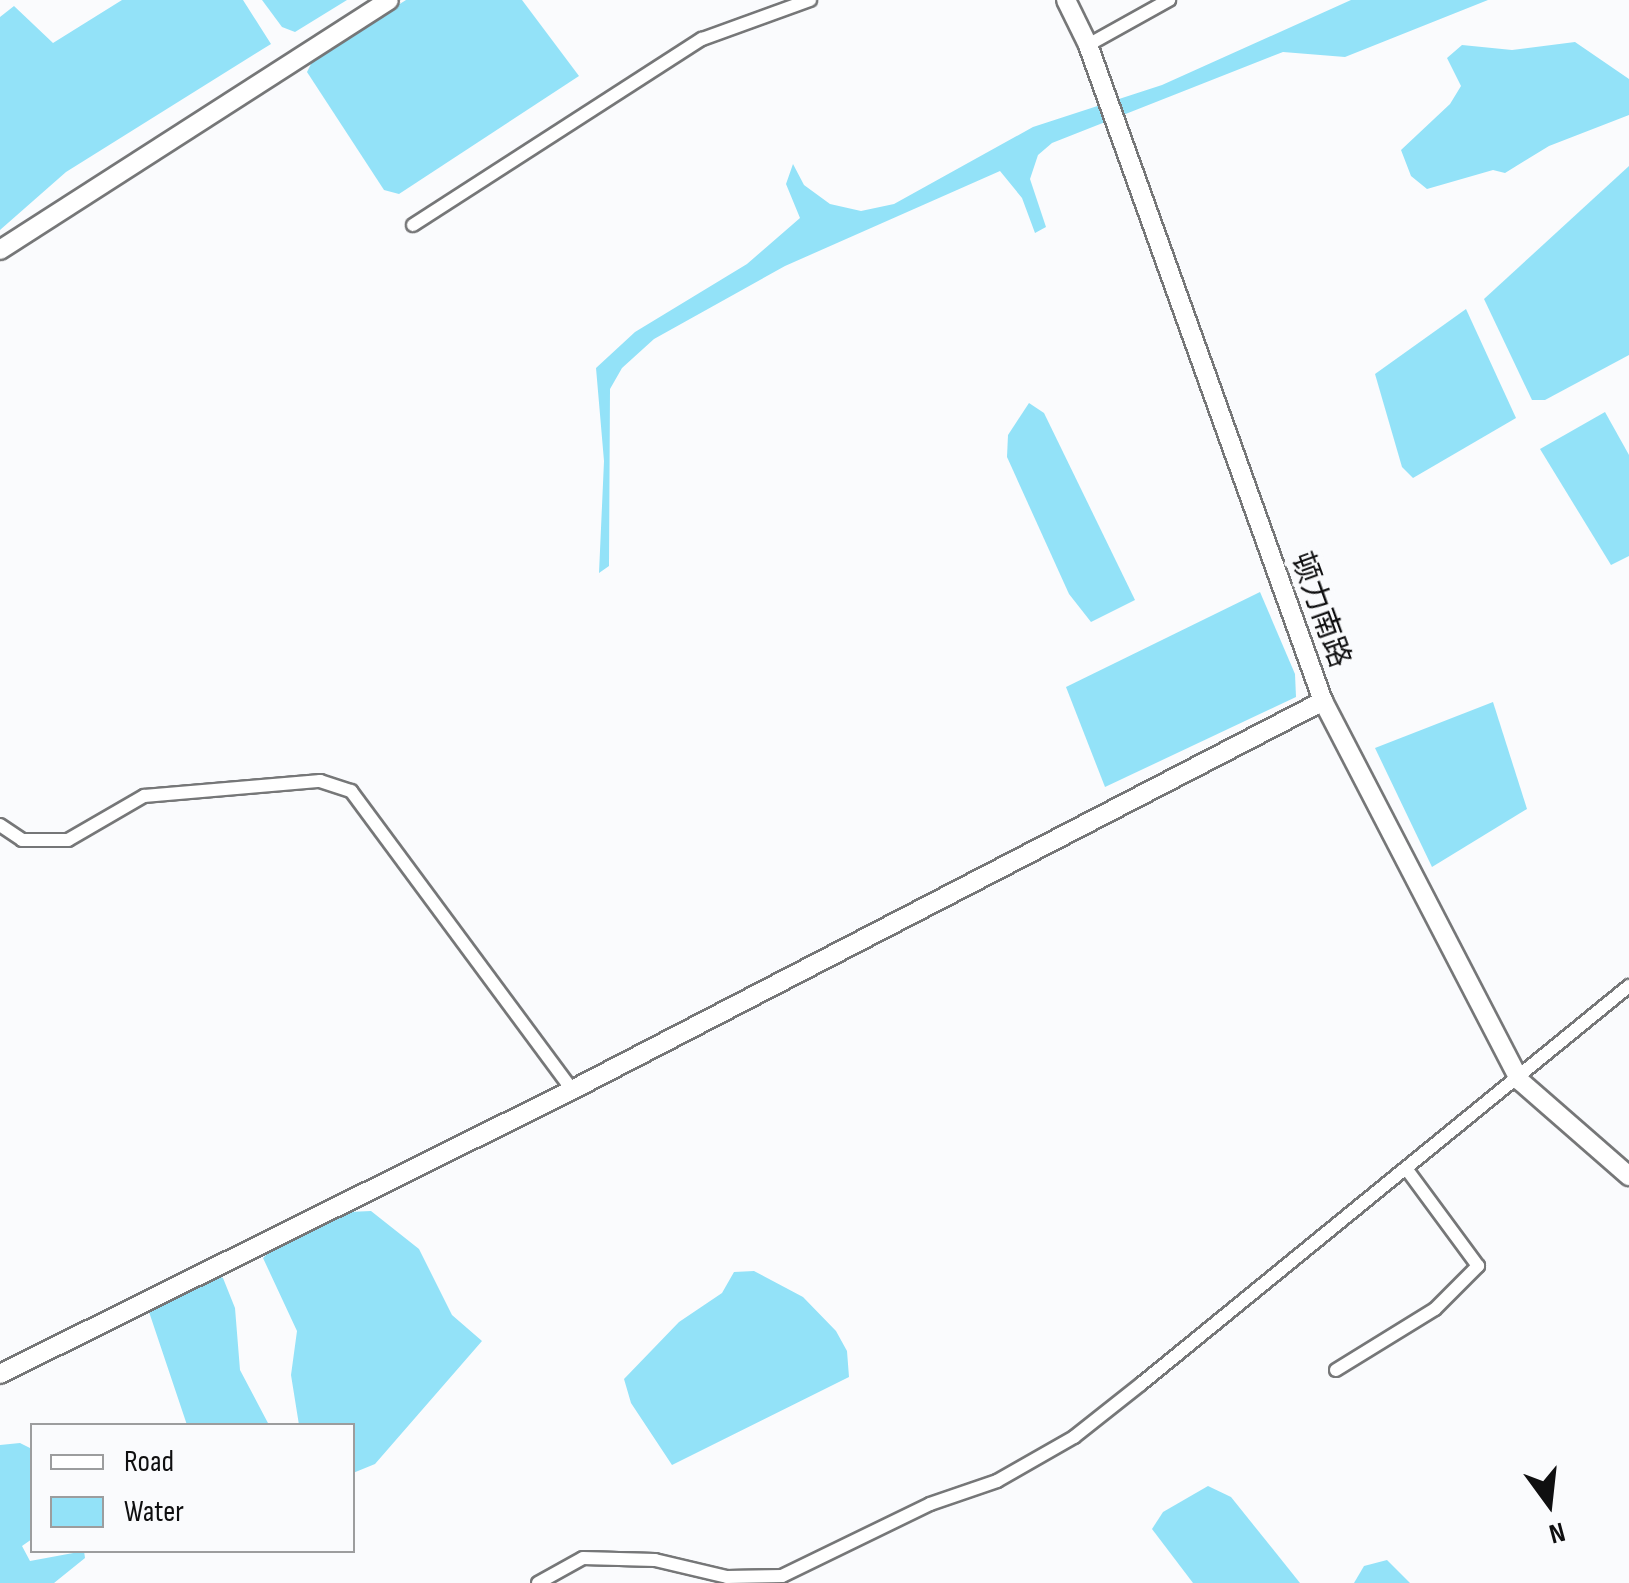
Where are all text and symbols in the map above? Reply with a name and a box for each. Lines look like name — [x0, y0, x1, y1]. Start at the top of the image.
street label: 顿力南路 — [1283, 547, 1357, 673]
legend — [30, 1423, 355, 1553]
text: Road — [124, 1444, 174, 1480]
north arrow — [1499, 1453, 1599, 1553]
text: Water — [124, 1494, 184, 1530]
text: N — [1545, 1515, 1568, 1550]

